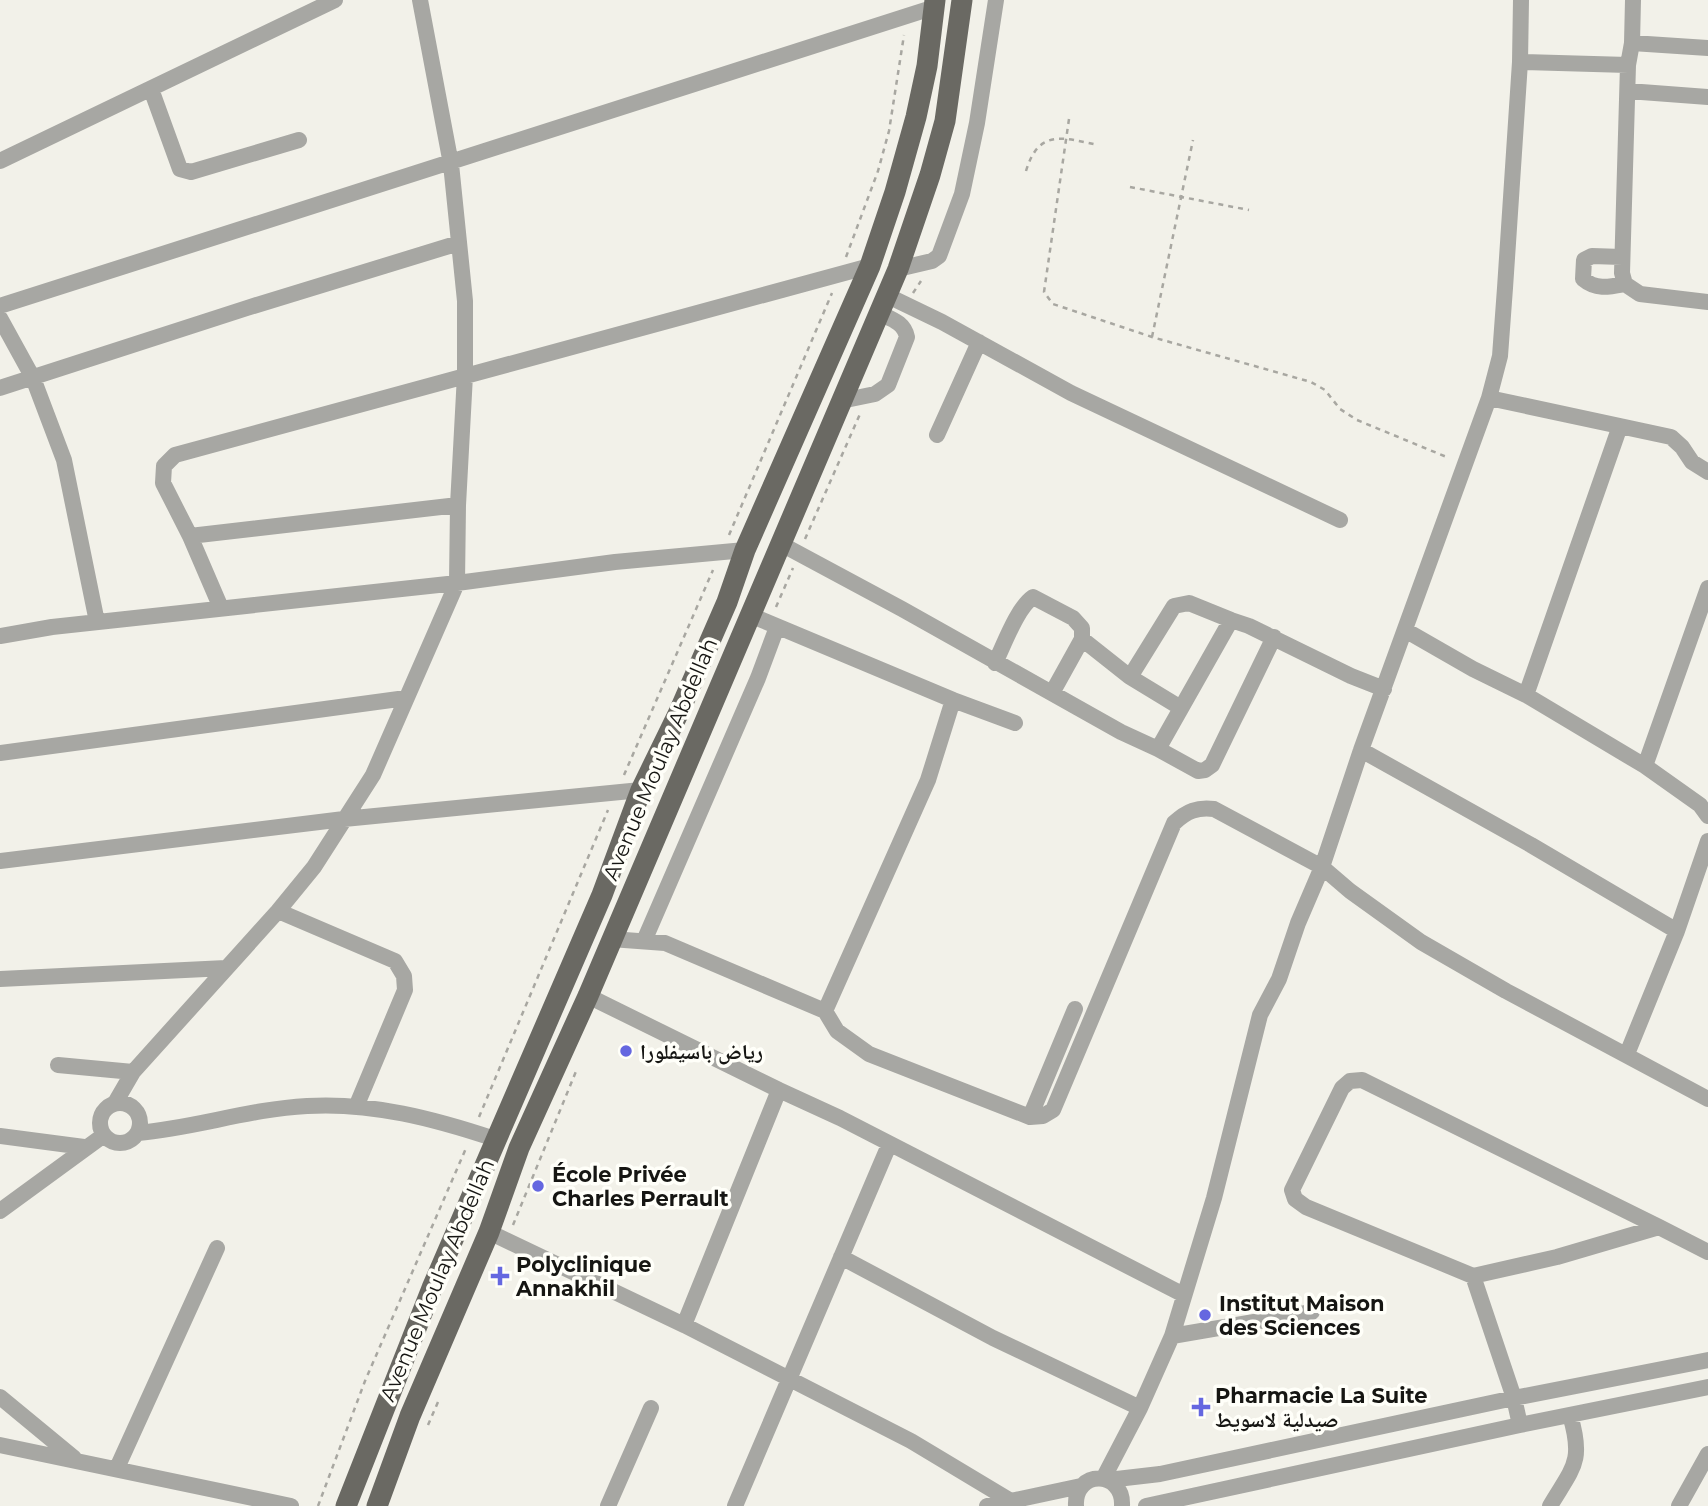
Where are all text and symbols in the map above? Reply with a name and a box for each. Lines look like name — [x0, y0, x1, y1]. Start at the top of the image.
street label: Avenue Moulay Abdellah — [598, 634, 722, 884]
place label: رياض باسيفلورا — [640, 1039, 763, 1065]
marker: رياض باسيفلورا — [618, 1043, 634, 1059]
street label: Avenue Moulay Abdellah — [375, 1155, 499, 1405]
place label: École Privée Charles Perrault — [552, 1162, 729, 1211]
marker: École Privée Charles Perrault — [530, 1178, 546, 1194]
place label: Polyclinique Annakhil — [515, 1252, 651, 1301]
marker: Polyclinique Annakhil — [490, 1266, 510, 1286]
place label: Institut Maison des Sciences — [1219, 1291, 1384, 1340]
marker: Institut Maison des Sciences — [1197, 1307, 1213, 1323]
place label: Pharmacie La Suite صيدلية لاسويط — [1215, 1383, 1428, 1432]
marker: Pharmacie La Suite صيدلية لاسويط — [1193, 1399, 1209, 1415]

